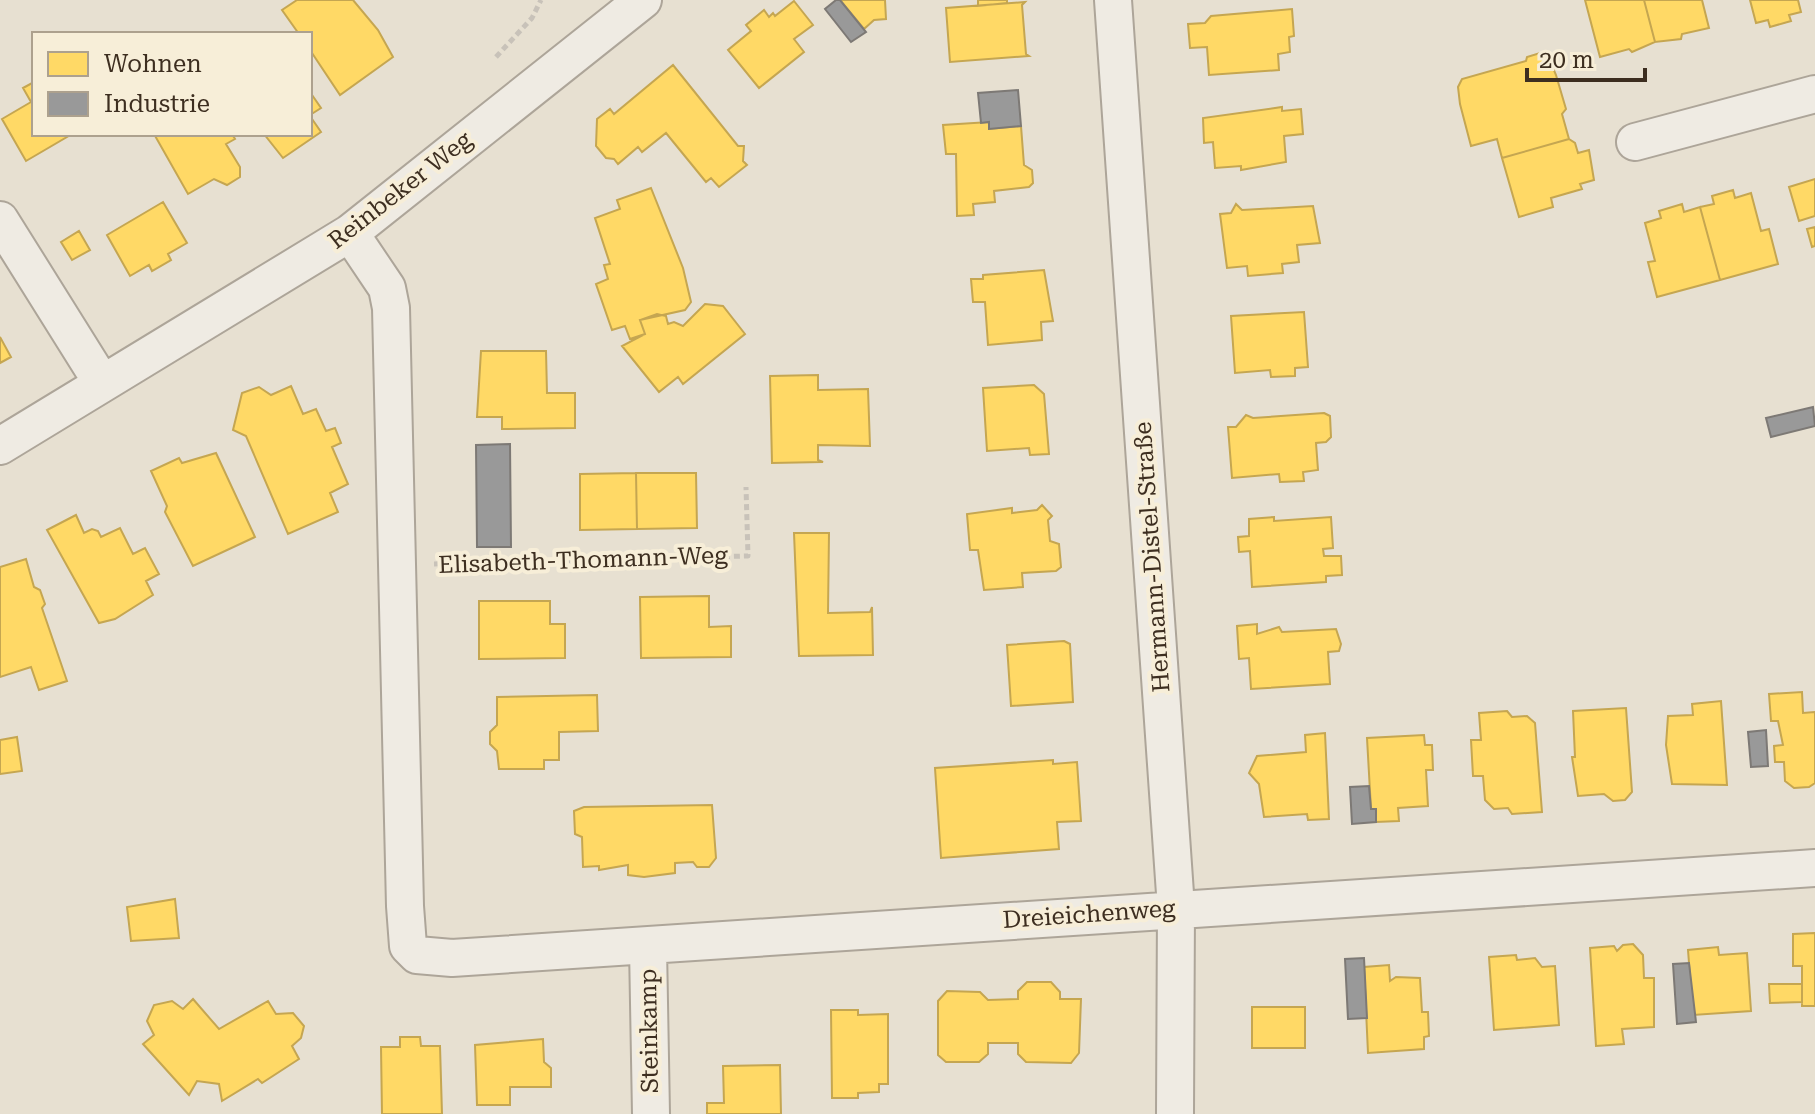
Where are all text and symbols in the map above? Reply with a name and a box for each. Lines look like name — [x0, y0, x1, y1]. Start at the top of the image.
legend — [32, 32, 312, 136]
scale bar — [1527, 32, 1645, 82]
text: 20 m — [1539, 46, 1594, 74]
text: Wohnen — [104, 50, 202, 78]
text: Industrie — [104, 90, 210, 118]
street label: Reinbeker Weg — [323, 125, 478, 255]
street label: Hermann-Distel-Straße — [1129, 421, 1175, 693]
street label: Elisabeth-Thomann-Weg — [438, 541, 729, 579]
street label: Dreieichenweg — [1002, 894, 1177, 934]
street label: Steinkamp — [634, 969, 664, 1093]

